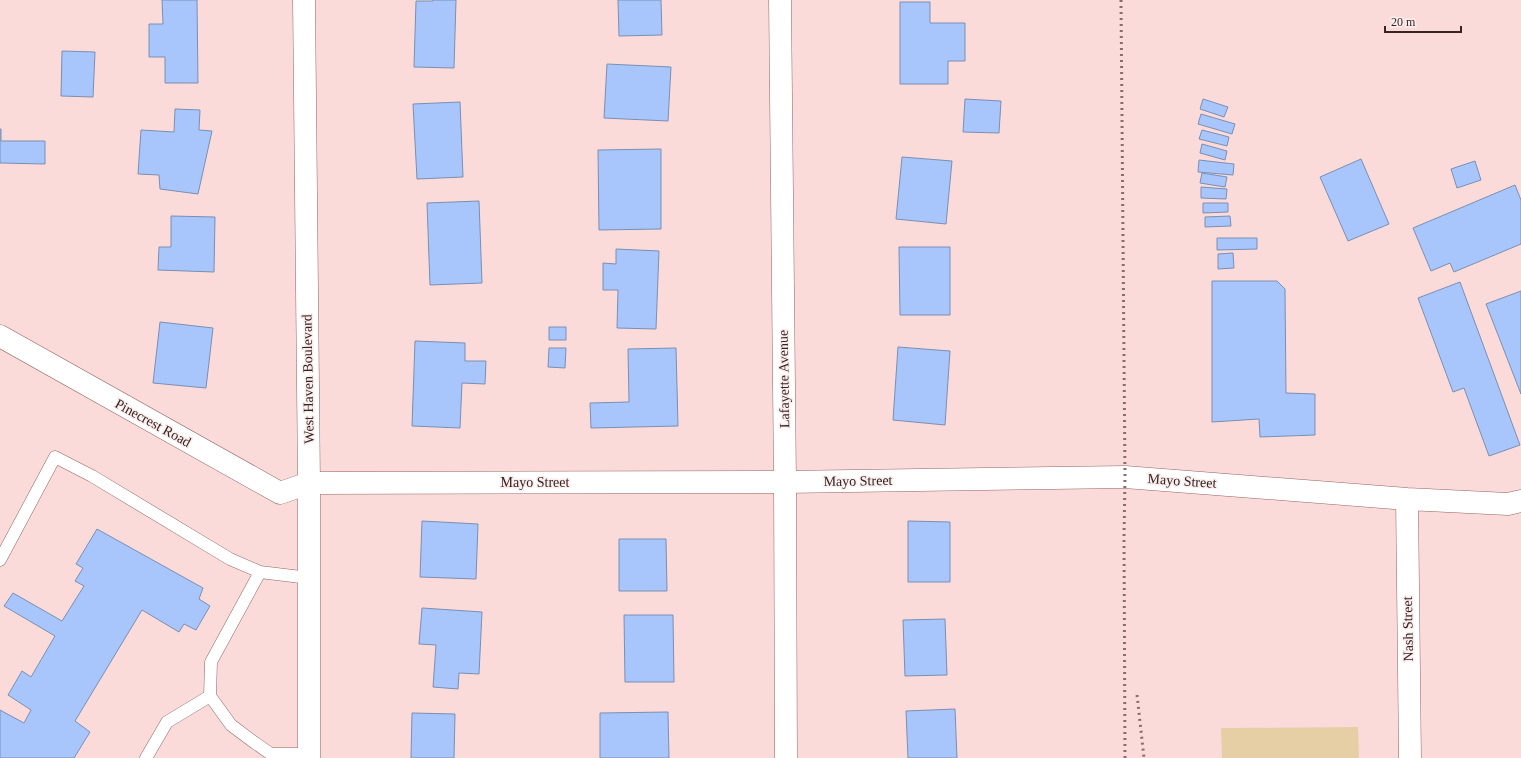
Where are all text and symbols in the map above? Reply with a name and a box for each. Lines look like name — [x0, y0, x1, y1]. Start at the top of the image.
scale bar — [1385, 8, 1461, 34]
text: 20 m — [1391, 15, 1416, 29]
street label: West Haven Boulevard — [299, 314, 317, 444]
street label: Lafayette Avenue — [776, 330, 792, 428]
street label: Pinecrest Road — [112, 396, 194, 450]
street label: Mayo Street — [1147, 471, 1217, 491]
street label: Mayo Street — [823, 473, 893, 489]
street label: Mayo Street — [501, 475, 570, 490]
street label: Nash Street — [1400, 596, 1416, 662]

